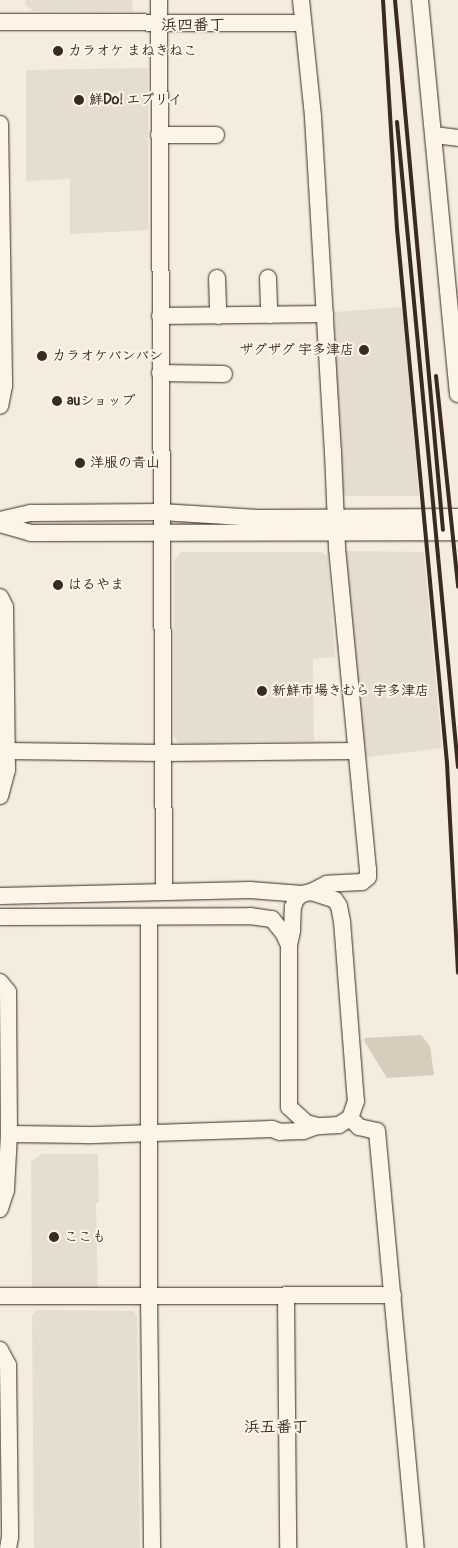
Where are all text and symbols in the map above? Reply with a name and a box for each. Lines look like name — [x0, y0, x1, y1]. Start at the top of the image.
district label: 浜四番丁 — [161, 15, 225, 35]
place label: カラオケ まねきねこ — [68, 43, 197, 59]
marker: カラオケ まねきねこ — [52, 45, 64, 57]
place label: 鮮Do! エブリイ — [89, 92, 182, 108]
marker: 鮮Do! エブリイ — [73, 94, 85, 106]
place label: ザグザグ 宇多津店 — [239, 342, 354, 358]
marker: ザグザグ 宇多津店 — [358, 344, 370, 356]
place label: カラオケバンバン — [52, 348, 164, 364]
marker: カラオケバンバン — [36, 350, 48, 362]
place label: auショップ — [67, 393, 136, 409]
marker: auショップ — [51, 395, 63, 407]
place label: 洋服の青山 — [90, 455, 160, 471]
marker: 洋服の青山 — [74, 457, 86, 469]
place label: はるやま — [68, 577, 124, 593]
marker: はるやま — [52, 579, 64, 591]
place label: 新鮮市場きむら 宇多津店 — [272, 683, 429, 699]
marker: 新鮮市場きむら 宇多津店 — [256, 685, 268, 697]
place label: ここも — [64, 1229, 106, 1245]
marker: ここも — [48, 1231, 60, 1243]
district label: 浜五番丁 — [244, 1417, 308, 1437]

